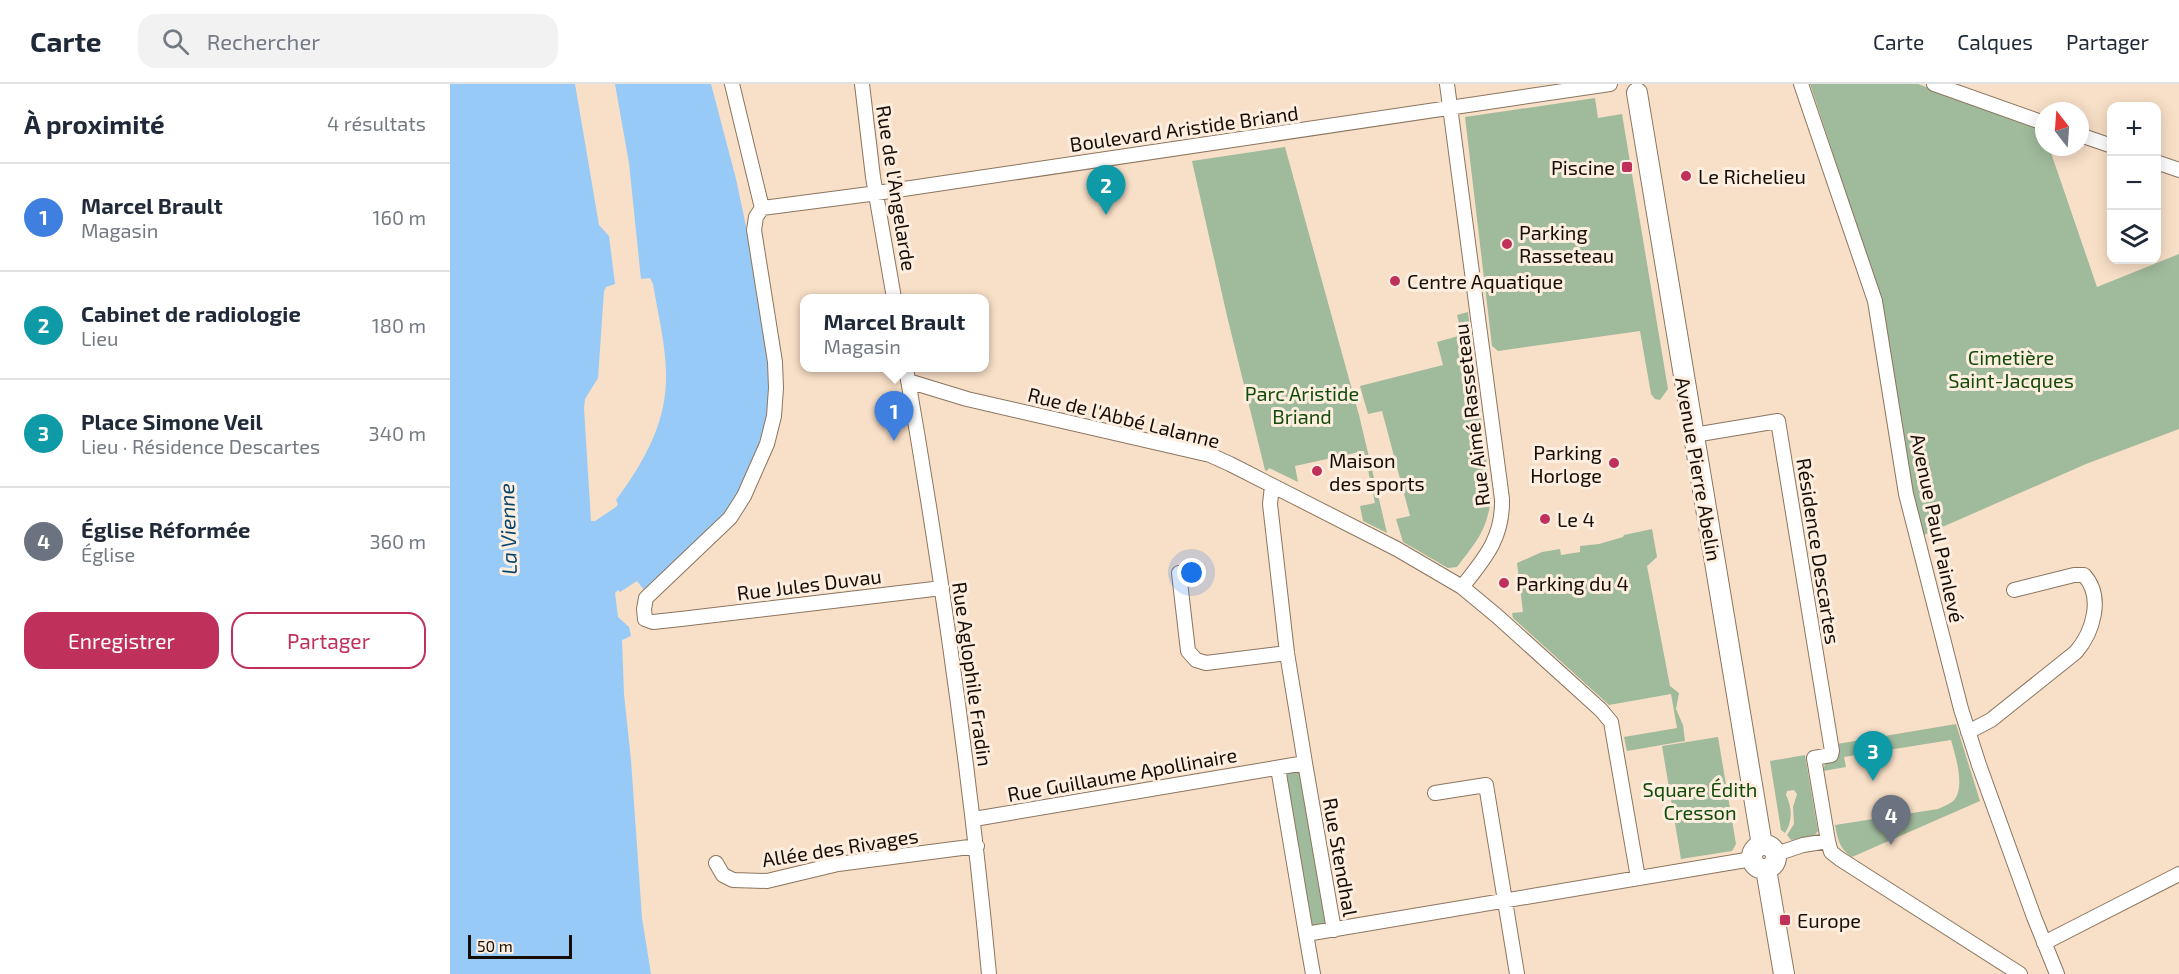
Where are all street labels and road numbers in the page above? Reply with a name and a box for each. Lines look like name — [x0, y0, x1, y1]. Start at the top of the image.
street label: Boulevard Aristide Briand — [1068, 100, 1300, 156]
street label: Rue de l'Angelarde — [872, 103, 922, 273]
street label: Rue Aimé Rasseteau — [1448, 322, 1494, 508]
street label: Avenue Pierre Abelin — [1671, 375, 1727, 563]
street label: Rue de l'Abbé Lalanne — [1025, 382, 1223, 452]
street label: Avenue Paul Painlevé — [1906, 431, 1970, 625]
street label: Résidence Descartes — [1792, 456, 1846, 646]
street label: Rue Jules Duvau — [735, 563, 883, 605]
street label: Rue Aglophile Fradin — [948, 580, 998, 768]
street label: Rue Guillaume Apollinaire — [1005, 742, 1239, 806]
street label: Rue Stendhal — [1319, 796, 1363, 918]
street label: Allée des Rivages — [760, 823, 920, 871]

